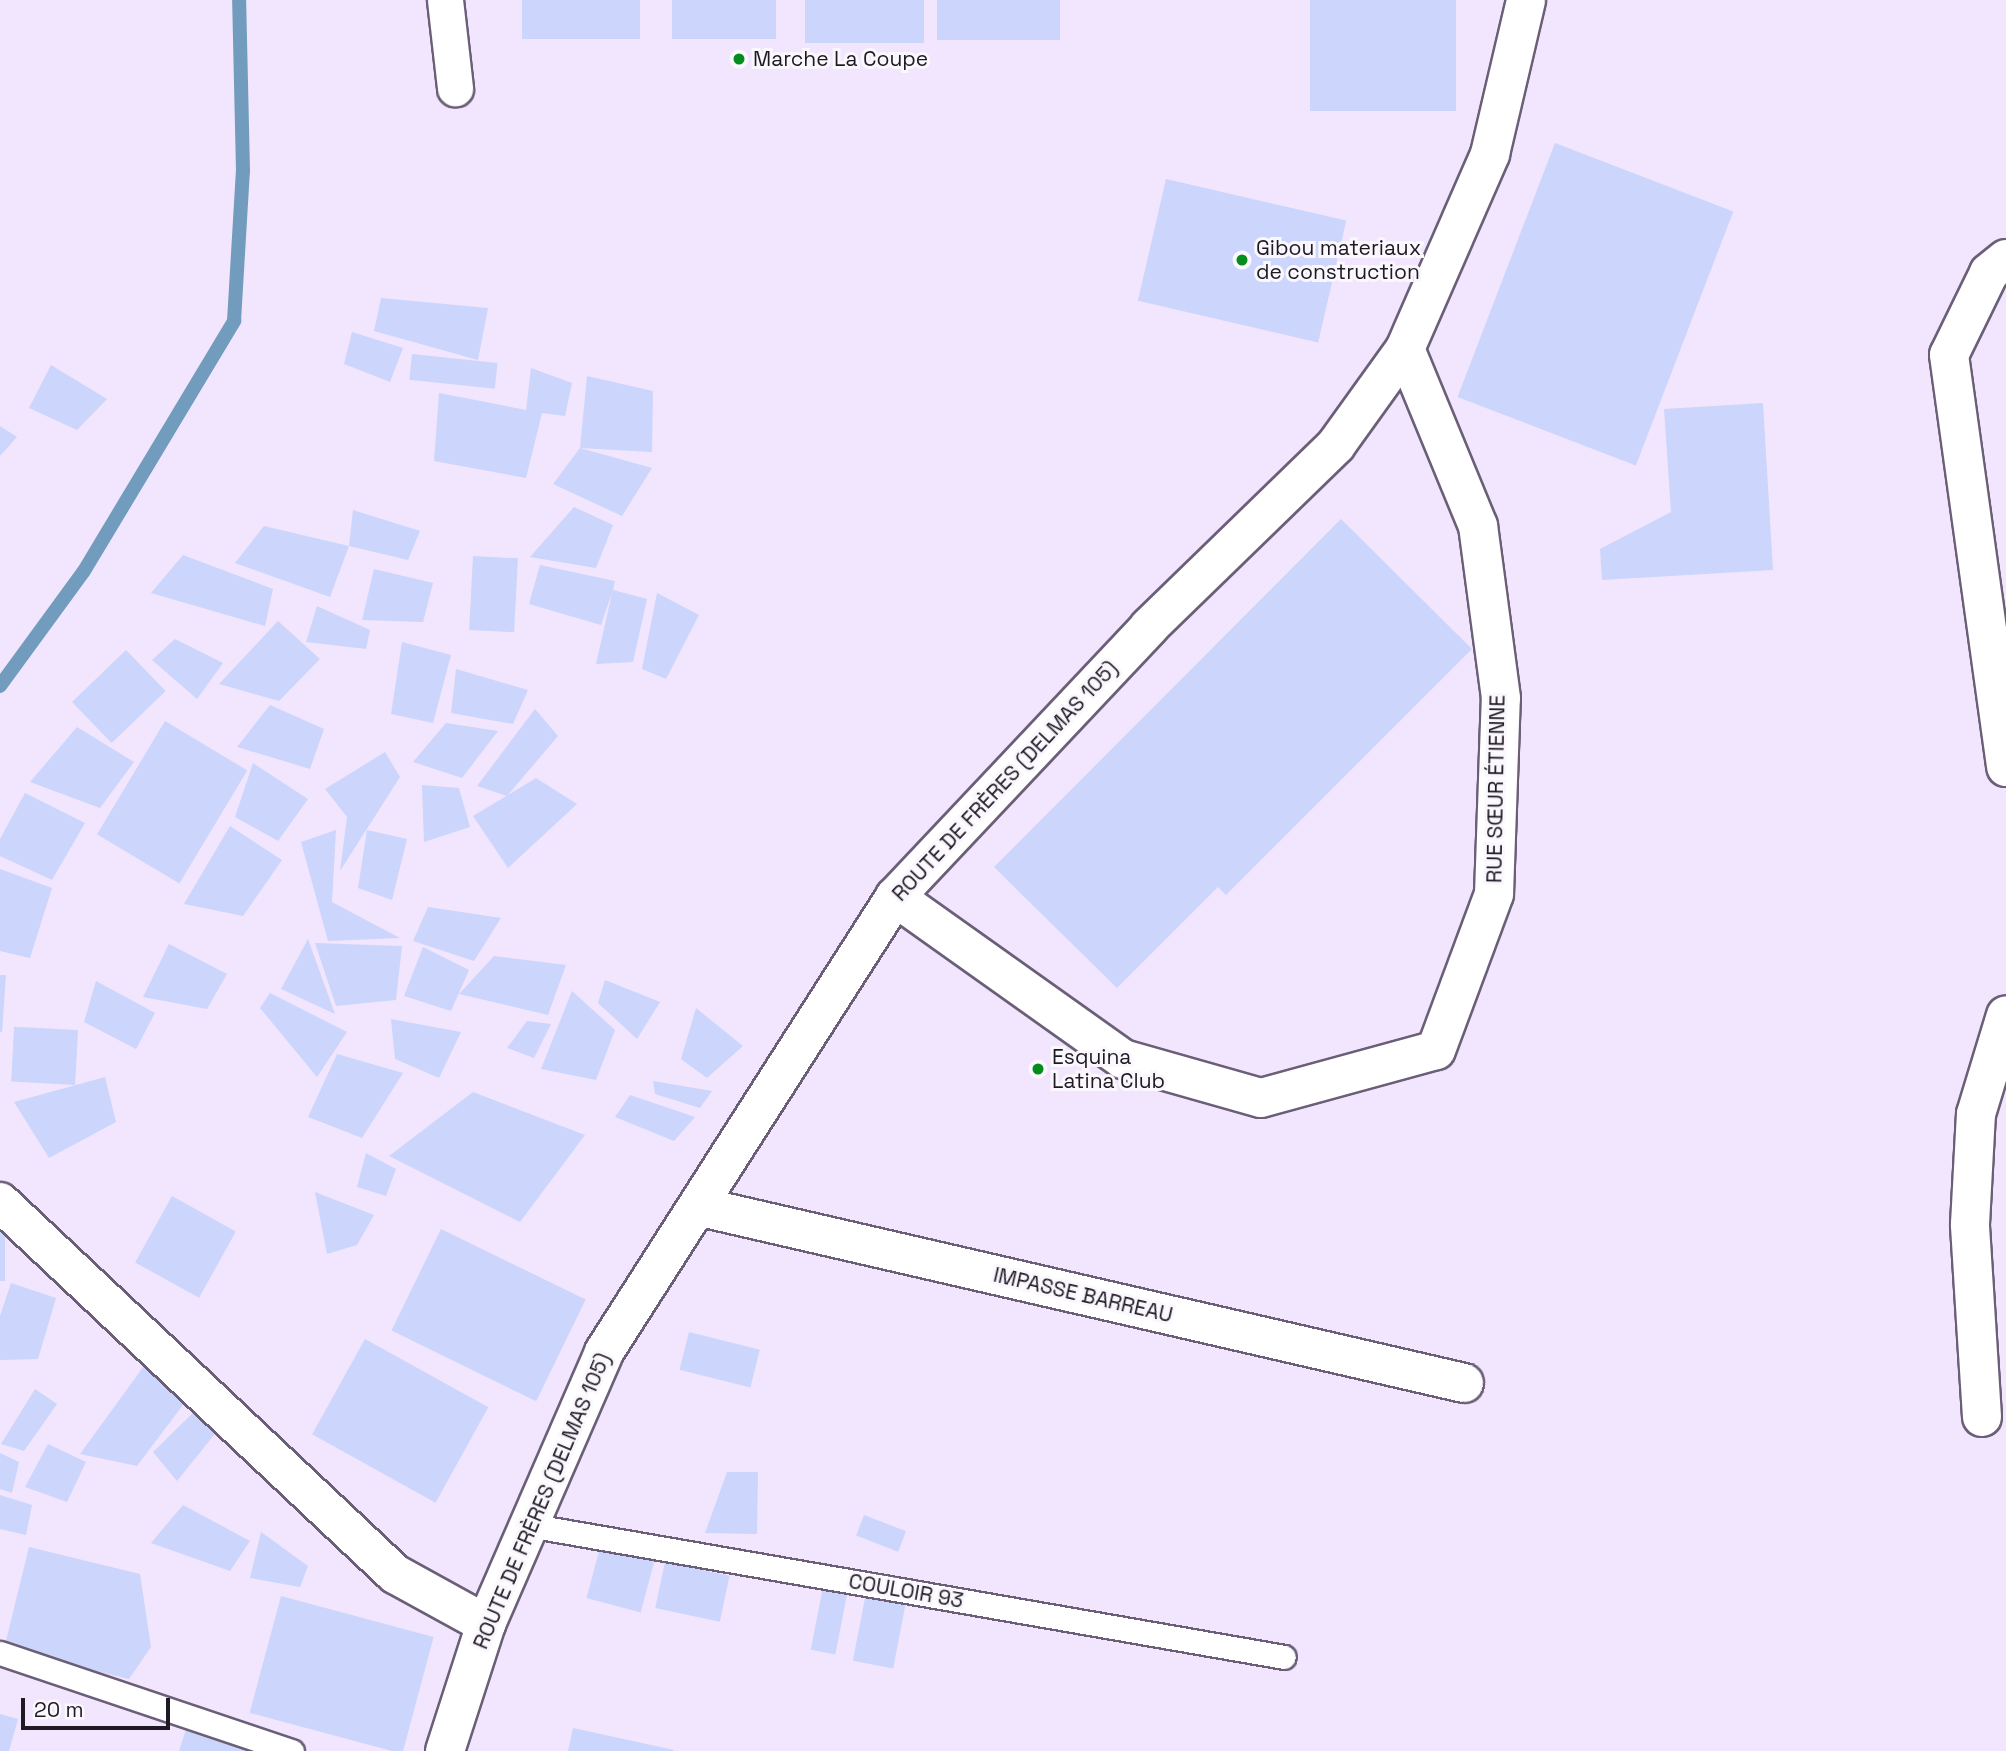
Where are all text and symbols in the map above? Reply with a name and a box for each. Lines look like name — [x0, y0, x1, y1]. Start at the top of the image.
place label: Marche La Coupe — [753, 46, 928, 72]
marker: Marche La Coupe — [731, 51, 747, 67]
place label: Gibou materiaux de construction — [1256, 235, 1421, 285]
marker: Gibou materiaux de construction — [1234, 252, 1250, 268]
street label: ROUTE DE FRÈRES (DELMAS 105) — [887, 656, 1123, 906]
street label: RUE SŒUR ÉTIENNE — [1482, 695, 1510, 883]
place label: Esquina Latina Club — [1052, 1044, 1165, 1094]
marker: Esquina Latina Club — [1030, 1061, 1046, 1077]
street label: IMPASSE BARREAU — [991, 1262, 1175, 1328]
street label: ROUTE DE FRÈRES (DELMAS 105) — [468, 1349, 616, 1653]
street label: COULOIR 93 — [847, 1569, 965, 1613]
scale bar — [24, 1684, 173, 1728]
text: 20 m — [34, 1696, 84, 1723]

